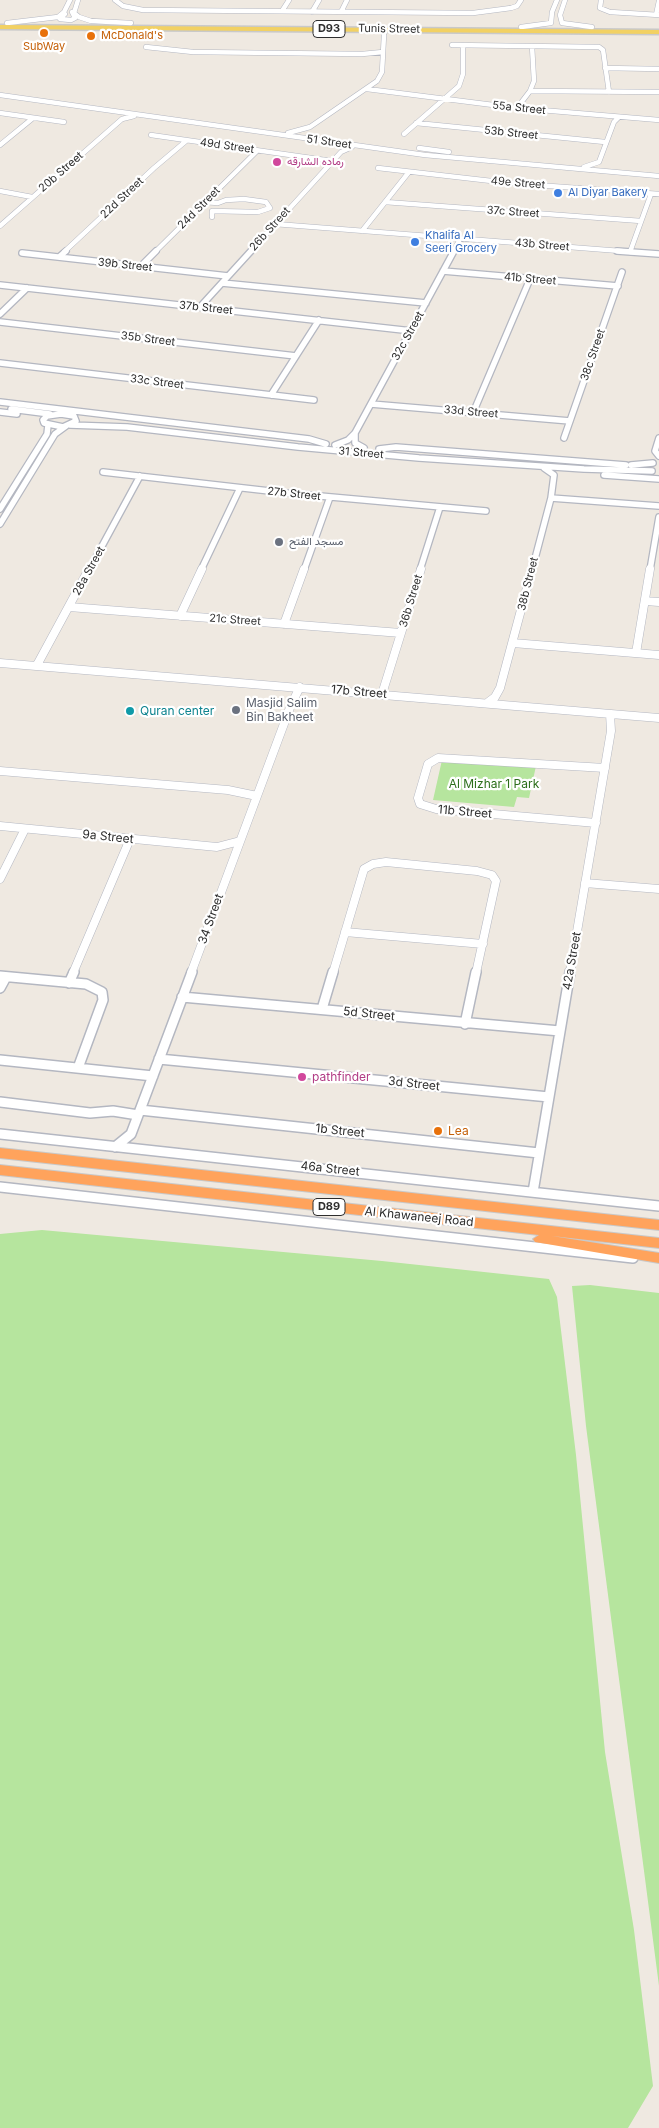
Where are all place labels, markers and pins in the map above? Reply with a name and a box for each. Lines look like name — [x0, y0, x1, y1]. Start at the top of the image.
marker: SubWay — [38, 27, 50, 39]
place label: McDonald's — [101, 29, 163, 43]
marker: McDonald's — [85, 30, 97, 42]
place label: SubWay — [23, 40, 65, 54]
place label: رماده الشارقه — [287, 155, 344, 169]
marker: رماده الشارقه — [271, 156, 283, 168]
place label: Al Diyar Bakery — [568, 186, 648, 200]
marker: Al Diyar Bakery — [552, 187, 564, 199]
place label: Khalifa Al Seeri Grocery — [425, 229, 497, 255]
marker: Khalifa Al Seeri Grocery — [409, 236, 421, 248]
place label: مسجد الفتح — [289, 535, 343, 549]
marker: مسجد الفتح — [273, 536, 285, 548]
place label: Masjid Salim Bin Bakheet — [246, 696, 317, 724]
place label: Quran center — [140, 704, 214, 718]
marker: Masjid Salim Bin Bakheet — [230, 704, 242, 716]
marker: Quran center — [124, 705, 136, 717]
place label: pathfinder — [312, 1070, 371, 1084]
marker: pathfinder — [296, 1071, 308, 1083]
place label: Lea — [448, 1124, 469, 1138]
marker: Lea — [432, 1125, 444, 1137]

